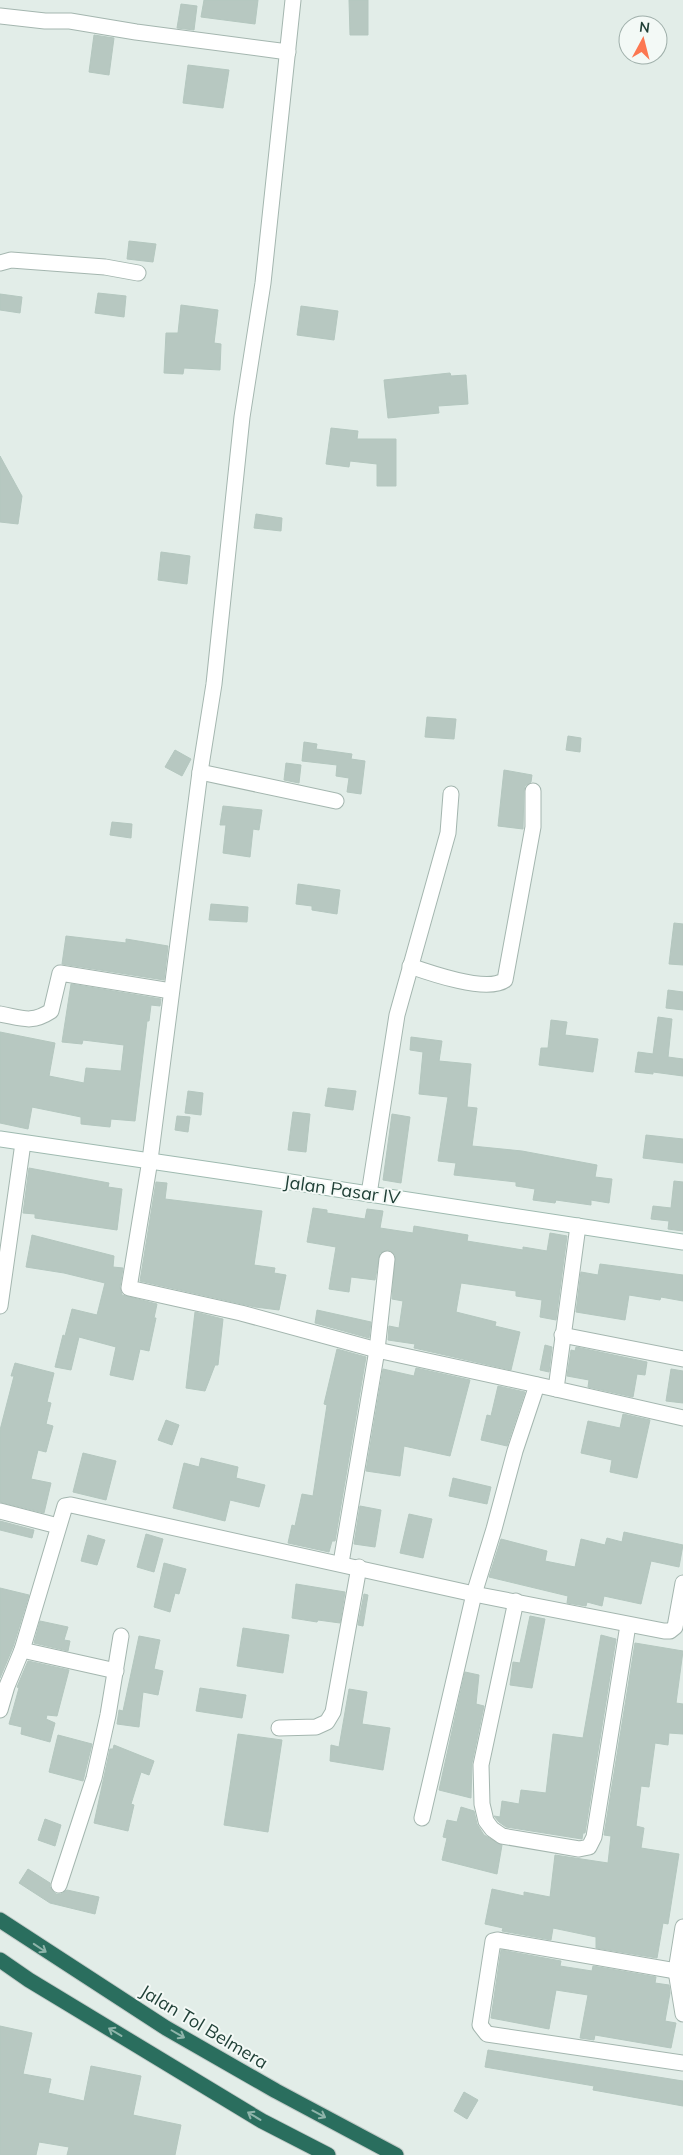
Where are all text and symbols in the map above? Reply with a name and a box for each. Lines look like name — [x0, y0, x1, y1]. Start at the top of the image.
north arrow — [618, 15, 668, 65]
text: N — [638, 18, 651, 37]
street label: Jalan Pasar IV — [282, 1170, 402, 1209]
one-way arrow — [33, 1943, 47, 1953]
street label: Jalan Tol Belmera — [136, 1979, 272, 2074]
one-way arrow — [108, 2026, 122, 2036]
one-way arrow — [170, 2030, 184, 2040]
one-way arrow — [312, 2109, 327, 2119]
one-way arrow — [247, 2110, 261, 2120]

